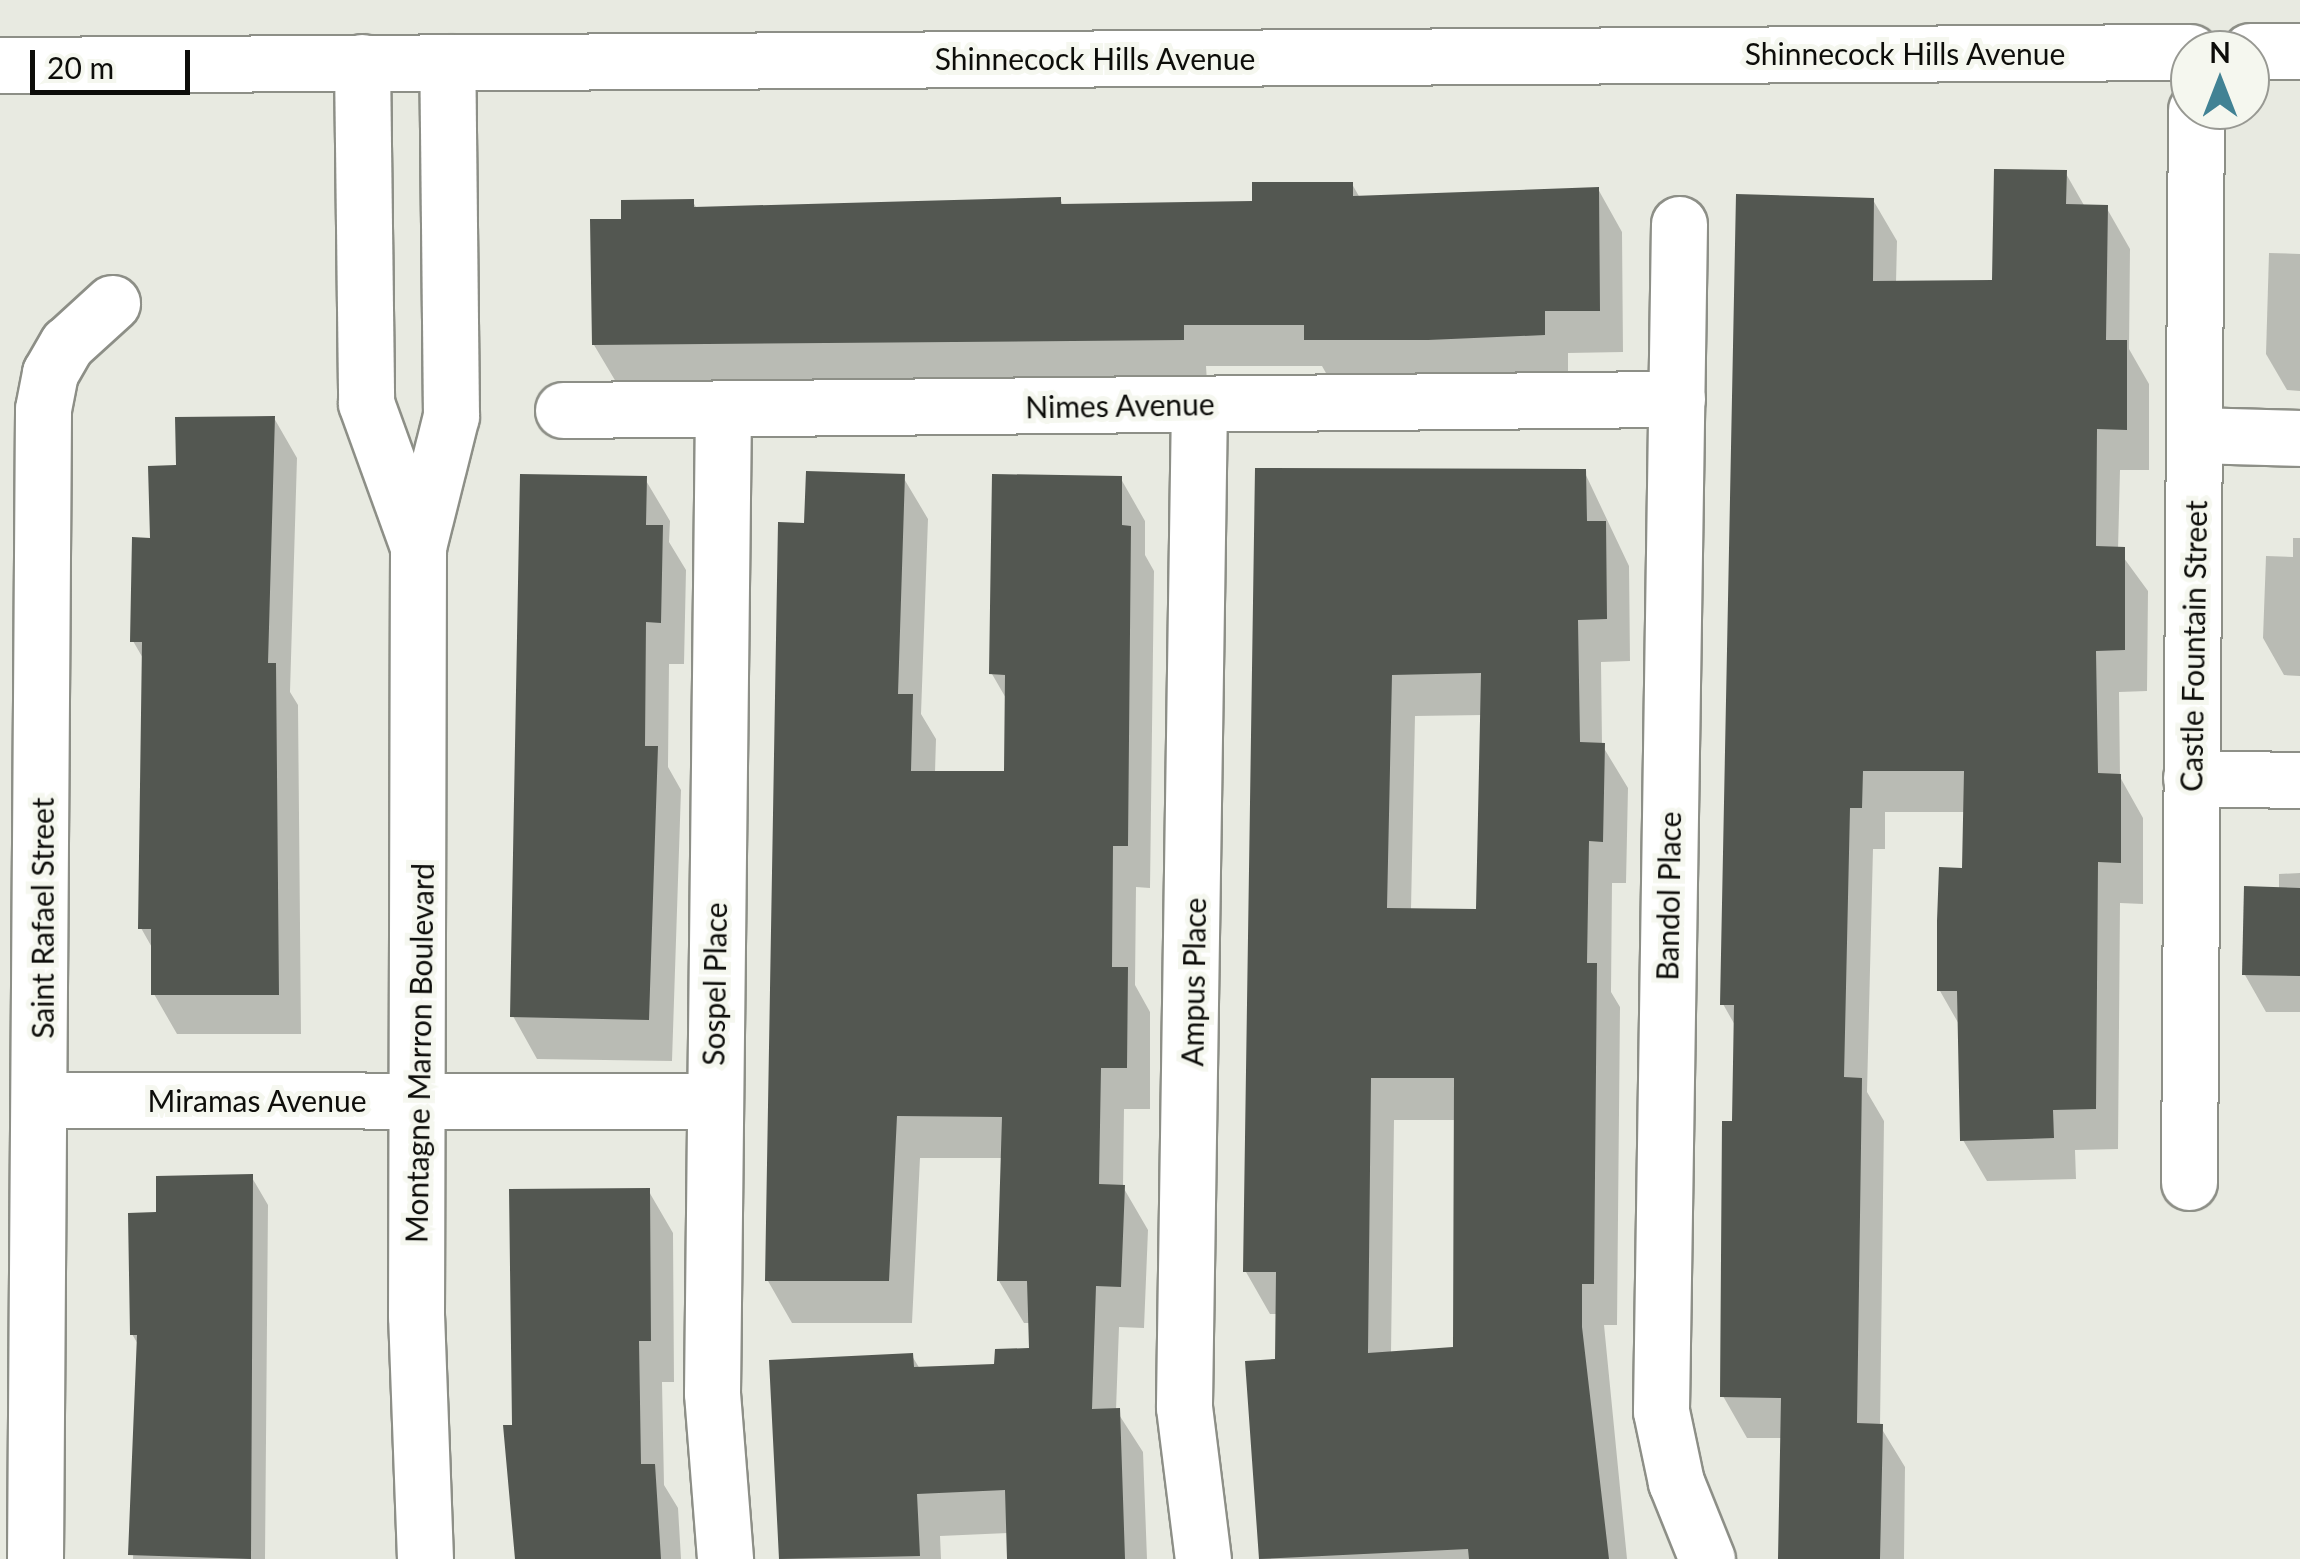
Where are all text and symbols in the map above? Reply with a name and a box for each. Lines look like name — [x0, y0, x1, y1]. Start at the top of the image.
scale bar — [35, 30, 195, 92]
north arrow — [2170, 30, 2270, 130]
street label: Shinnecock Hills Avenue — [1744, 35, 2066, 71]
text: N — [2209, 35, 2231, 69]
street label: Shinnecock Hills Avenue — [934, 40, 1256, 76]
text: 20 m — [47, 49, 114, 85]
street label: Nimes Avenue — [1025, 385, 1215, 425]
street label: Castle Fountain Street — [2172, 500, 2214, 792]
street label: Saint Rafael Street — [24, 797, 60, 1039]
street label: Bandol Place — [1649, 811, 1687, 981]
street label: Montagne Marron Boulevard — [398, 863, 440, 1243]
street label: Ampus Place — [1174, 897, 1212, 1067]
street label: Sospel Place — [695, 902, 733, 1066]
street label: Miramas Avenue — [147, 1082, 367, 1118]

